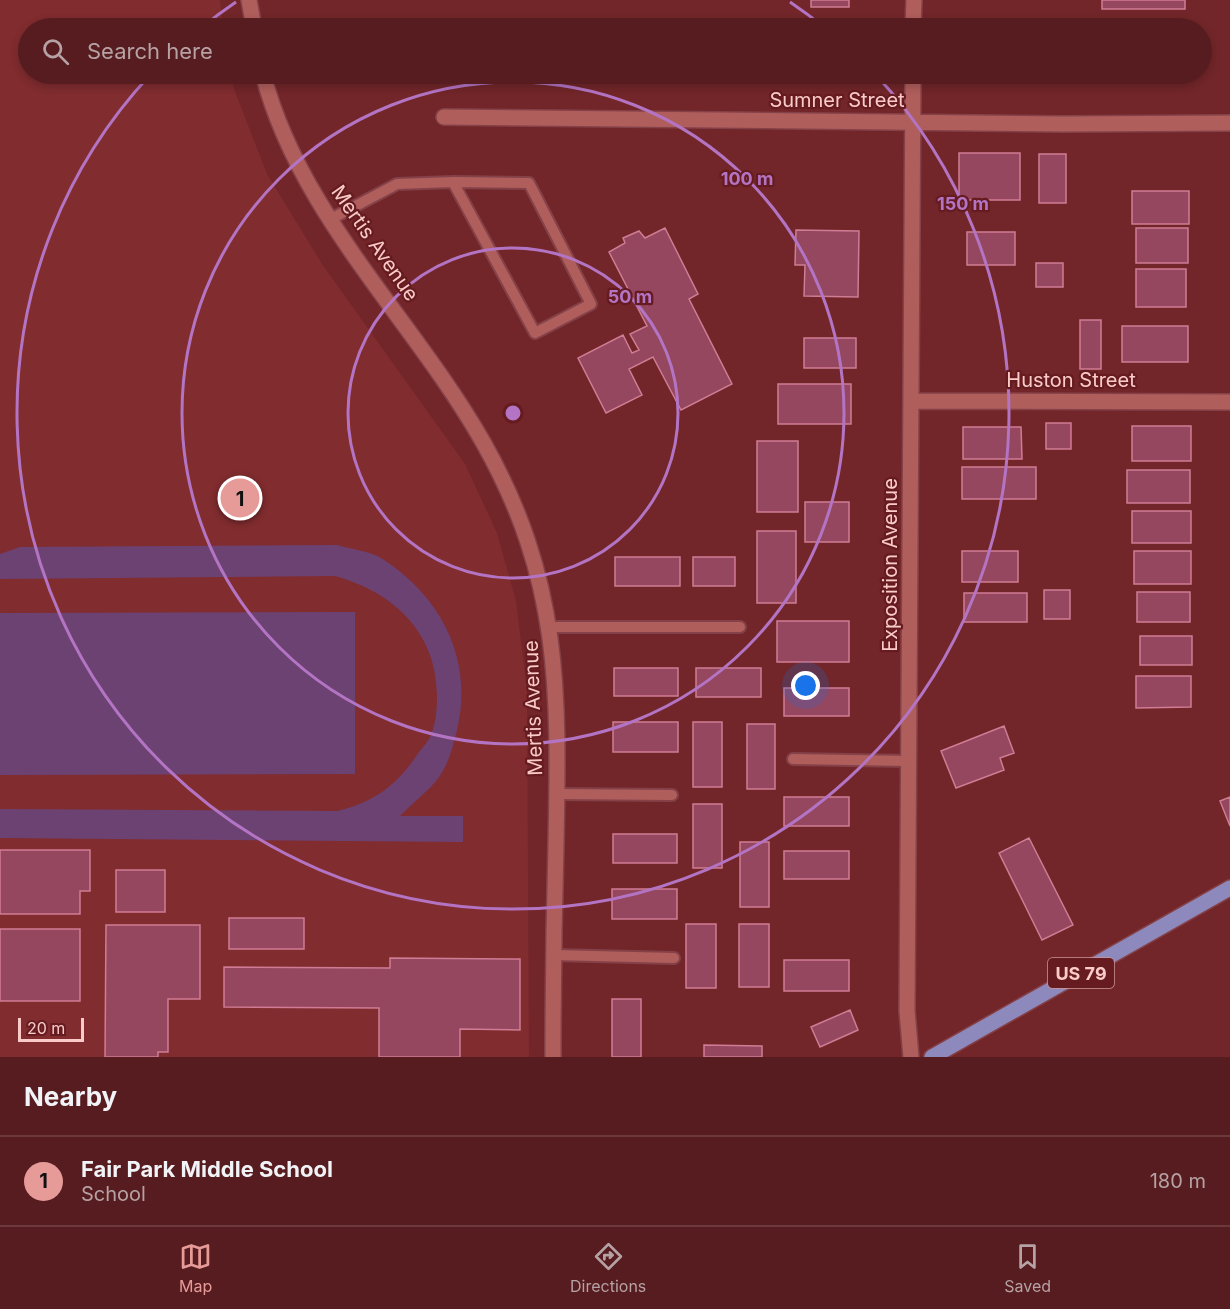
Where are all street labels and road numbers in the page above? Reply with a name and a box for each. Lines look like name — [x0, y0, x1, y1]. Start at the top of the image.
street label: Sumner Street — [769, 88, 905, 112]
street label: Mertis Avenue — [326, 181, 424, 305]
street label: Huston Street — [1006, 368, 1136, 392]
street label: Exposition Avenue — [878, 478, 902, 652]
street label: Mertis Avenue — [519, 640, 547, 776]
road number: US 79 — [1048, 958, 1114, 988]

